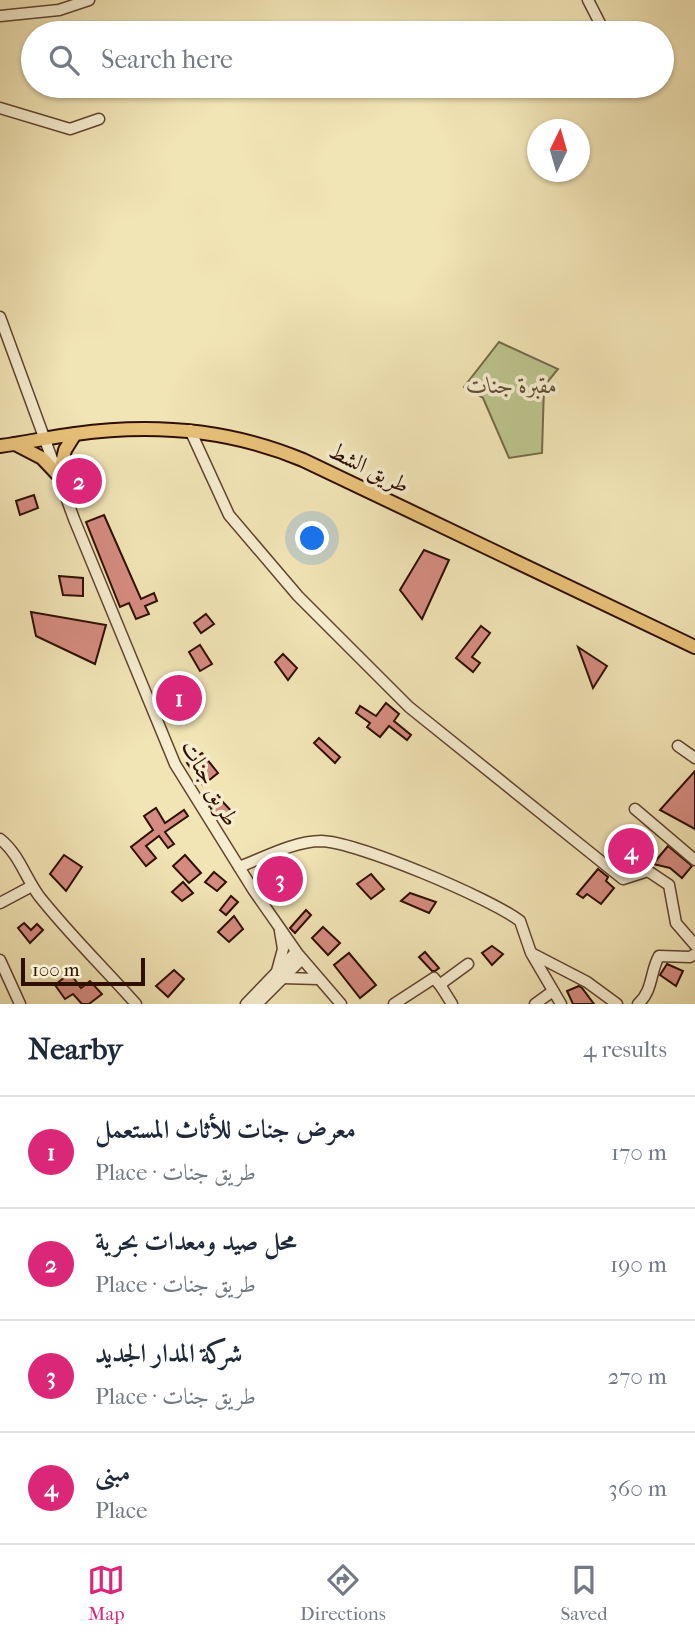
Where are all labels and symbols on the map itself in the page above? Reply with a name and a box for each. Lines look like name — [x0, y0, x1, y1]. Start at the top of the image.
north arrow — [527, 119, 590, 182]
park label: مقبرة جنات — [466, 372, 558, 399]
street label: طريق الشط — [324, 437, 414, 500]
pin: 2 — [56, 455, 102, 507]
your location — [295, 521, 329, 555]
pin: 1 — [156, 672, 202, 724]
street label: طريق جنات — [174, 735, 245, 831]
pin: 4 — [608, 825, 654, 877]
pin: 3 — [257, 853, 303, 905]
scale bar — [21, 955, 145, 987]

